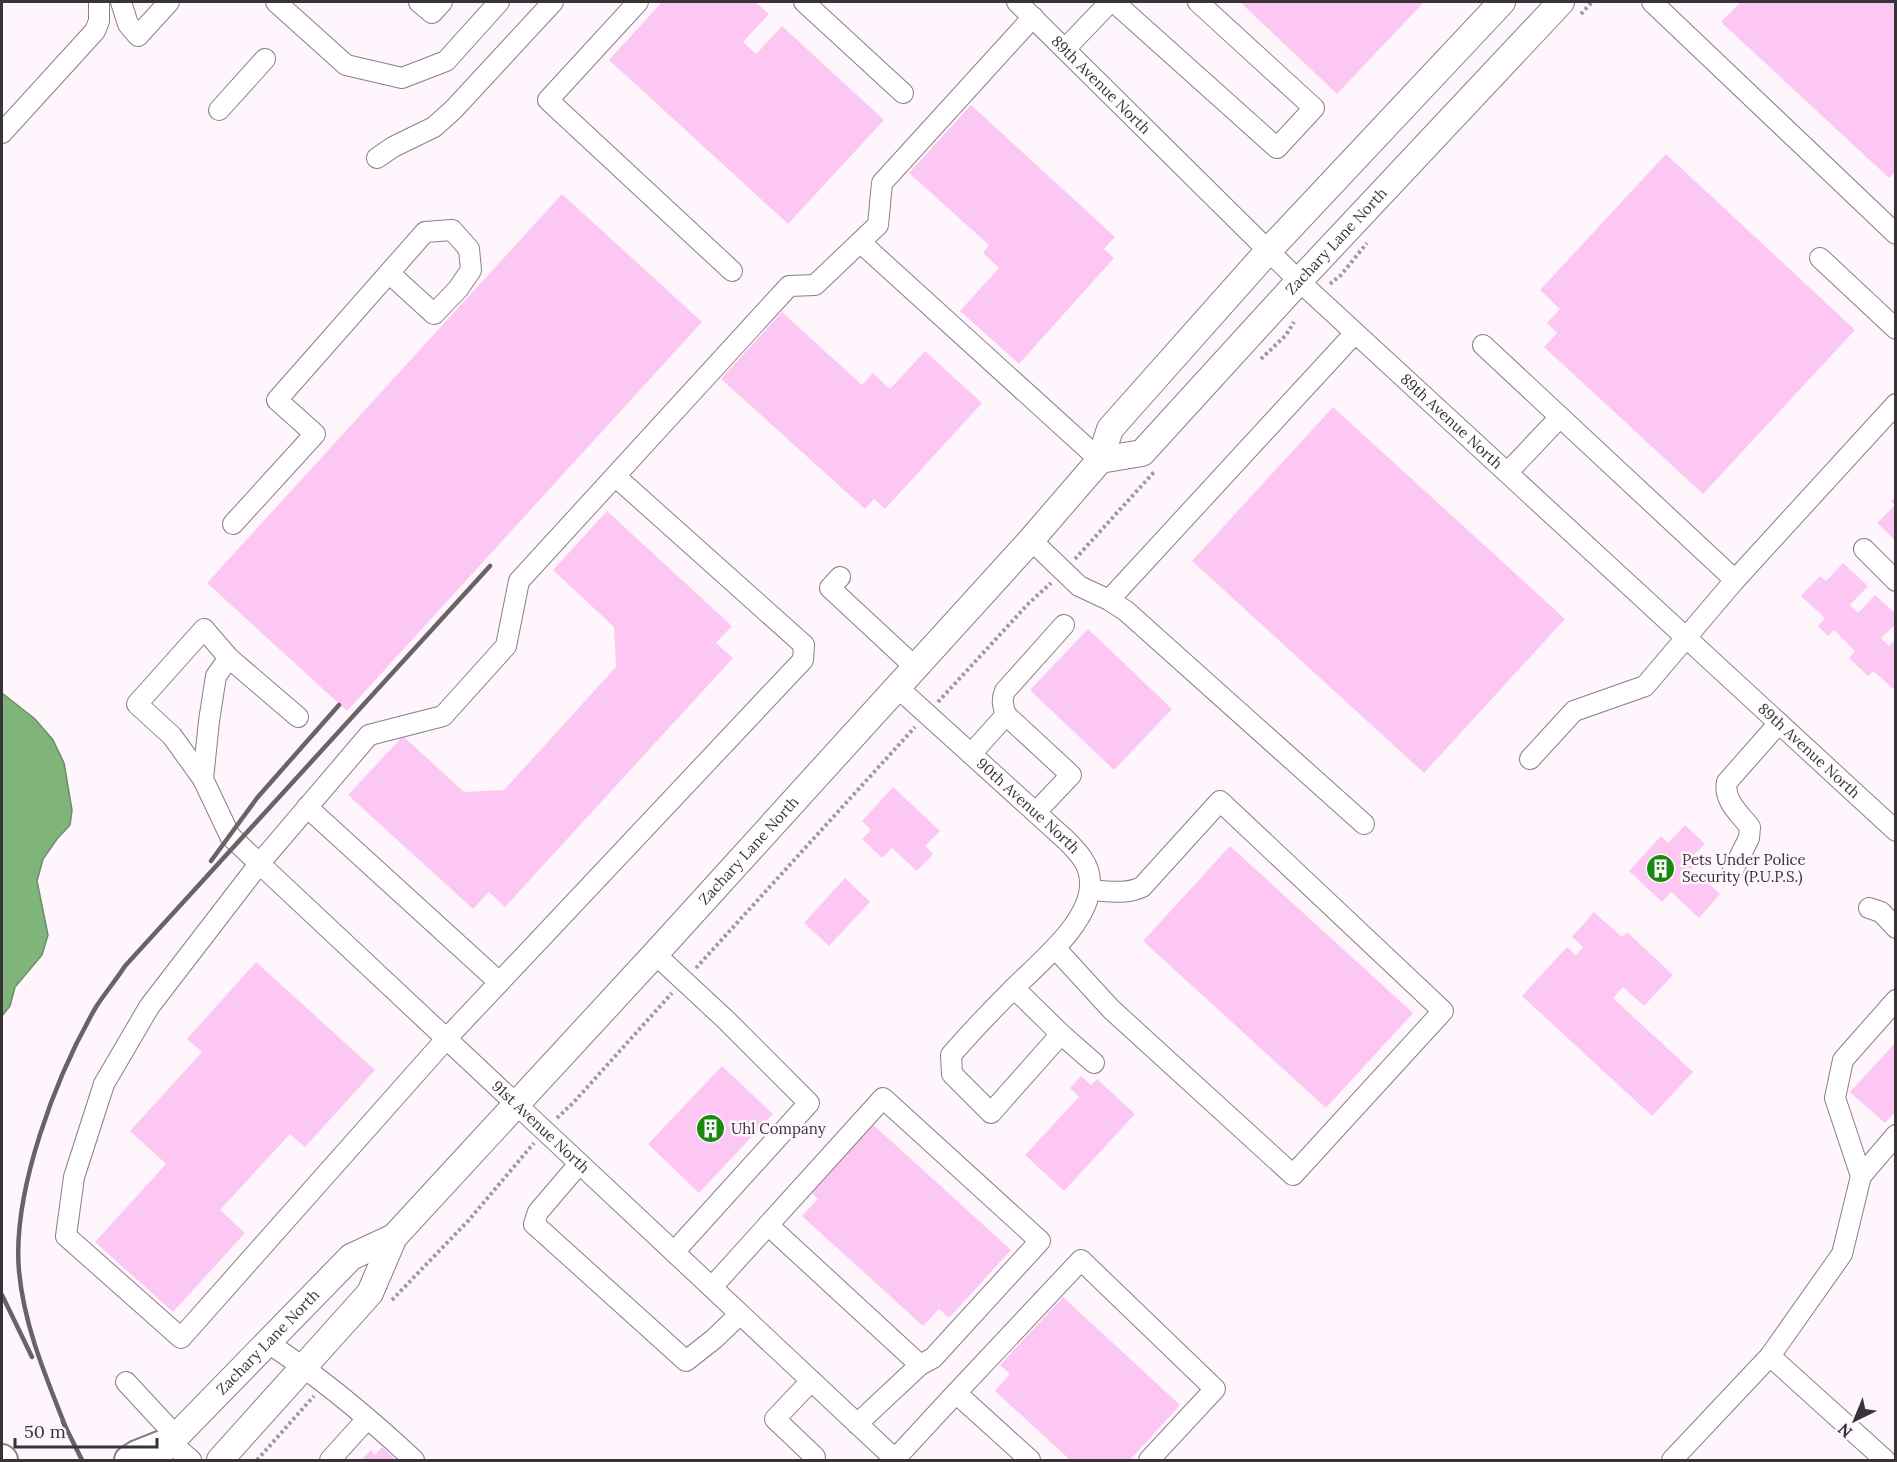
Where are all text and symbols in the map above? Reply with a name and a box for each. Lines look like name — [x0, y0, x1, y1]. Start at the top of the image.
street label: 89th Avenue North — [1048, 31, 1155, 138]
street label: Zachary Lane North — [1281, 183, 1391, 298]
street label: 89th Avenue North — [1397, 369, 1507, 473]
street label: 89th Avenue North — [1754, 699, 1864, 802]
street label: 90th Avenue North — [973, 754, 1084, 857]
street label: Zachary Lane North — [694, 792, 803, 908]
place label: Pets Under Police Security (P.U.P.S.) — [1682, 850, 1806, 887]
building icon: Pets Under Police Security (P.U.P.S.) — [1645, 853, 1677, 885]
street label: 91st Avenue North — [488, 1076, 594, 1177]
building icon: Uhl Company — [694, 1113, 726, 1145]
place label: Uhl Company — [731, 1119, 826, 1138]
street label: Zachary Lane North — [212, 1285, 323, 1398]
north arrow — [1825, 1390, 1885, 1450]
scale bar — [15, 1411, 158, 1449]
text: N — [1833, 1419, 1856, 1443]
text: 50 m — [24, 1420, 66, 1443]

